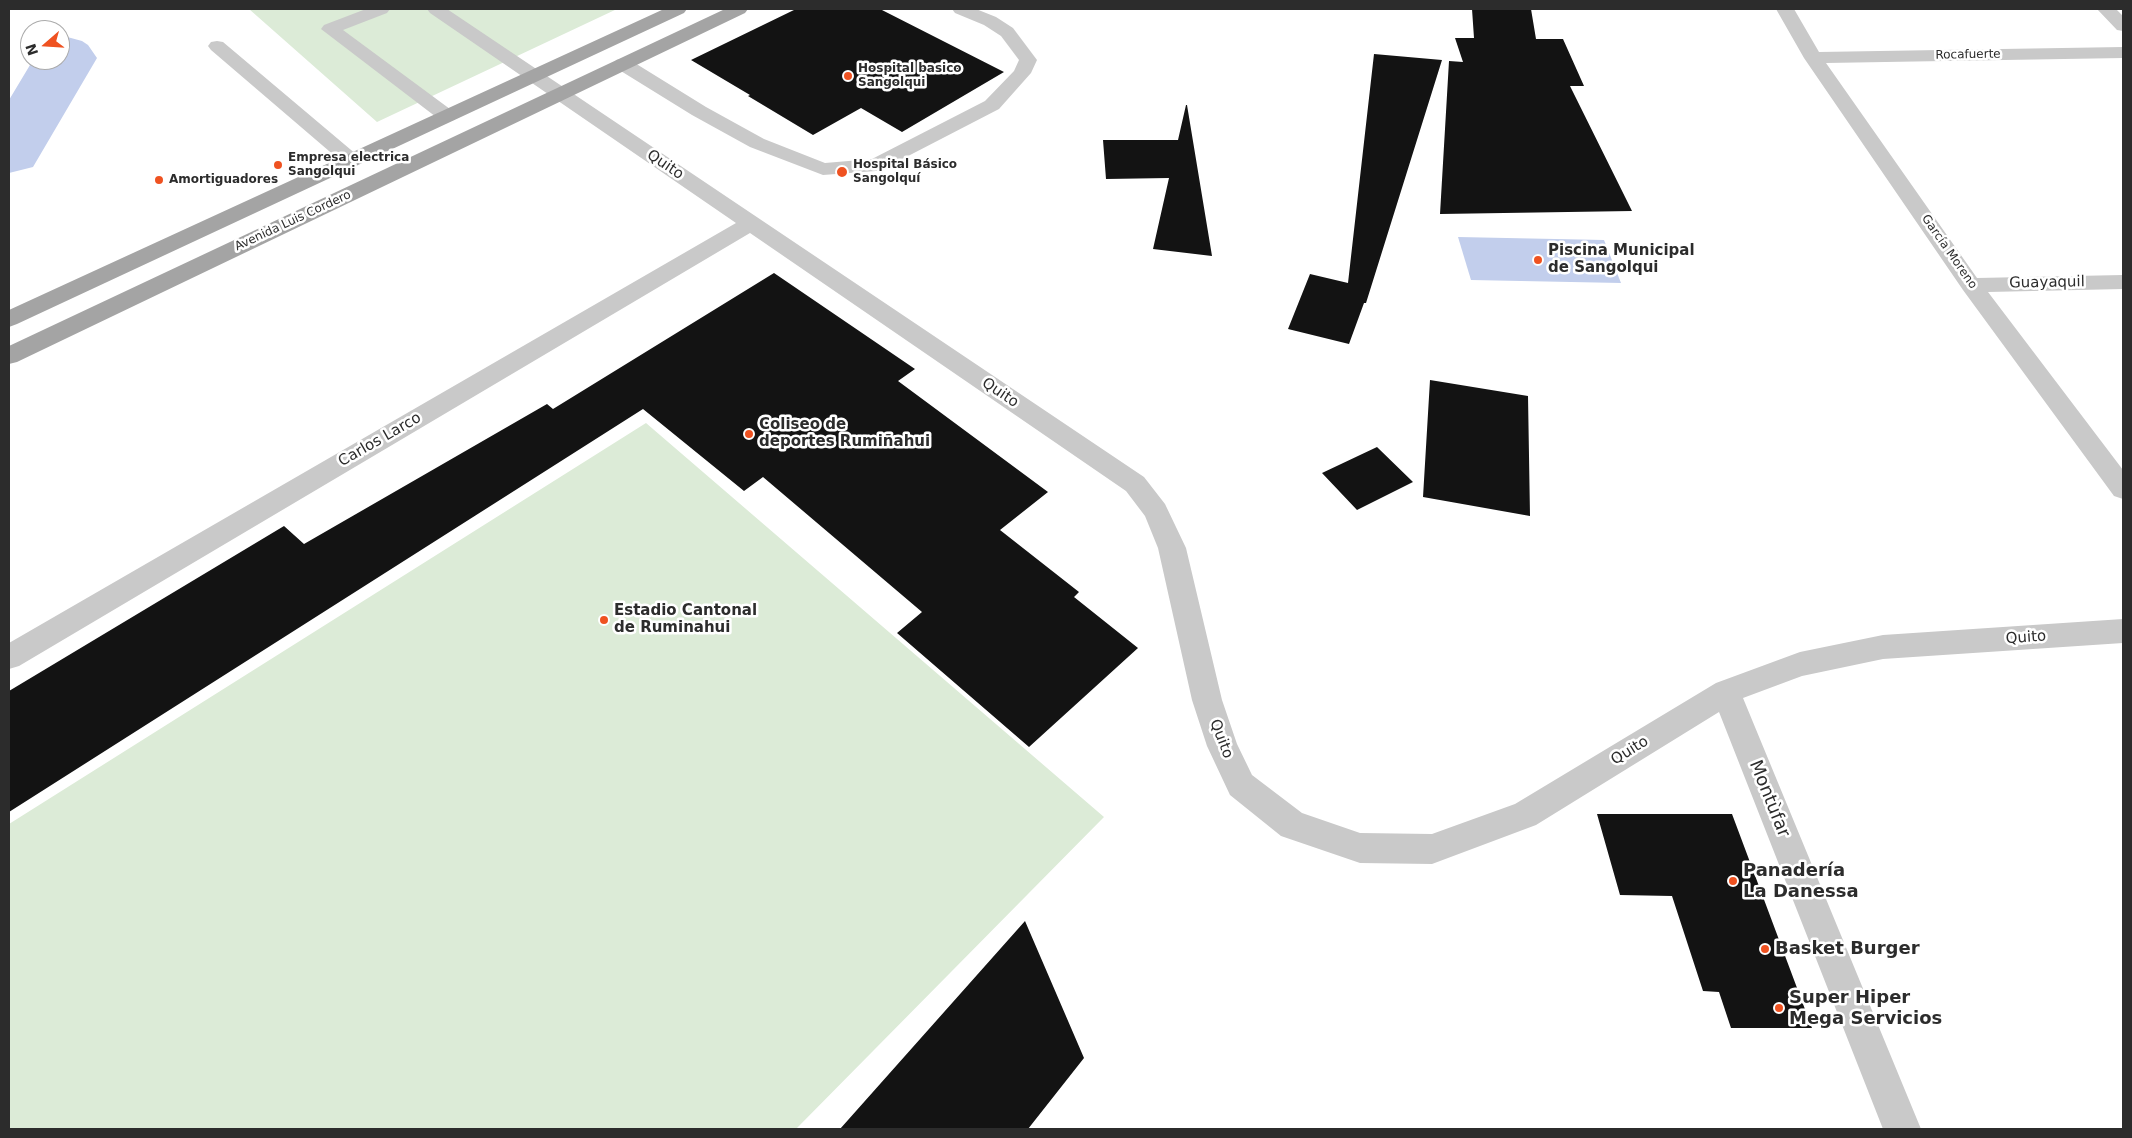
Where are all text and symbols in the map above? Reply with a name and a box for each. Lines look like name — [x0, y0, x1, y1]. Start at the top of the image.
north arrow — [20, 20, 70, 70]
text: N — [22, 41, 41, 58]
street label: Rocafuerte — [1935, 47, 2001, 63]
place label: Hospital basico Sangolqui — [858, 62, 962, 90]
marker: Hospital basico Sangolqui — [842, 70, 854, 82]
street label: Quito — [643, 146, 687, 184]
place label: Empresa electrica Sangolqui — [288, 151, 409, 179]
place label: Hospital Básico Sangolquí — [853, 158, 957, 186]
marker: Empresa electrica Sangolqui — [272, 159, 284, 171]
marker: Hospital Básico Sangolquí — [835, 165, 849, 179]
place label: Amortiguadores — [169, 173, 278, 187]
marker: Amortiguadores — [153, 174, 165, 186]
street label: Avenida Luis Cordero — [233, 188, 353, 254]
street label: García Moreno — [1918, 212, 1980, 292]
place label: Piscina Municipal de Sangolqui — [1548, 242, 1695, 277]
marker: Piscina Municipal de Sangolqui — [1532, 254, 1544, 266]
street label: Guayaquil — [2009, 273, 2085, 293]
street label: Quito — [978, 374, 1022, 412]
street label: Carlos Larco — [335, 409, 425, 471]
place label: Coliseo de deportes Rumiñahui — [759, 416, 930, 451]
marker: Coliseo de deportes Rumiñahui — [743, 428, 755, 440]
place label: Estadio Cantonal de Ruminahui — [614, 602, 757, 637]
marker: Estadio Cantonal de Ruminahui — [598, 614, 610, 626]
street label: Quito — [2005, 628, 2047, 648]
street label: Quito — [1205, 717, 1237, 761]
street label: Quito — [1608, 733, 1652, 769]
street label: Montùfar — [1744, 757, 1794, 841]
place label: Panadería La Danessa — [1743, 860, 1859, 902]
marker: Panadería La Danessa — [1727, 875, 1739, 887]
place label: Basket Burger — [1775, 938, 1920, 960]
marker: Basket Burger — [1759, 943, 1771, 955]
place label: Super Hiper Mega Servicios — [1789, 987, 1942, 1030]
marker: Super Hiper Mega Servicios — [1773, 1002, 1785, 1014]

